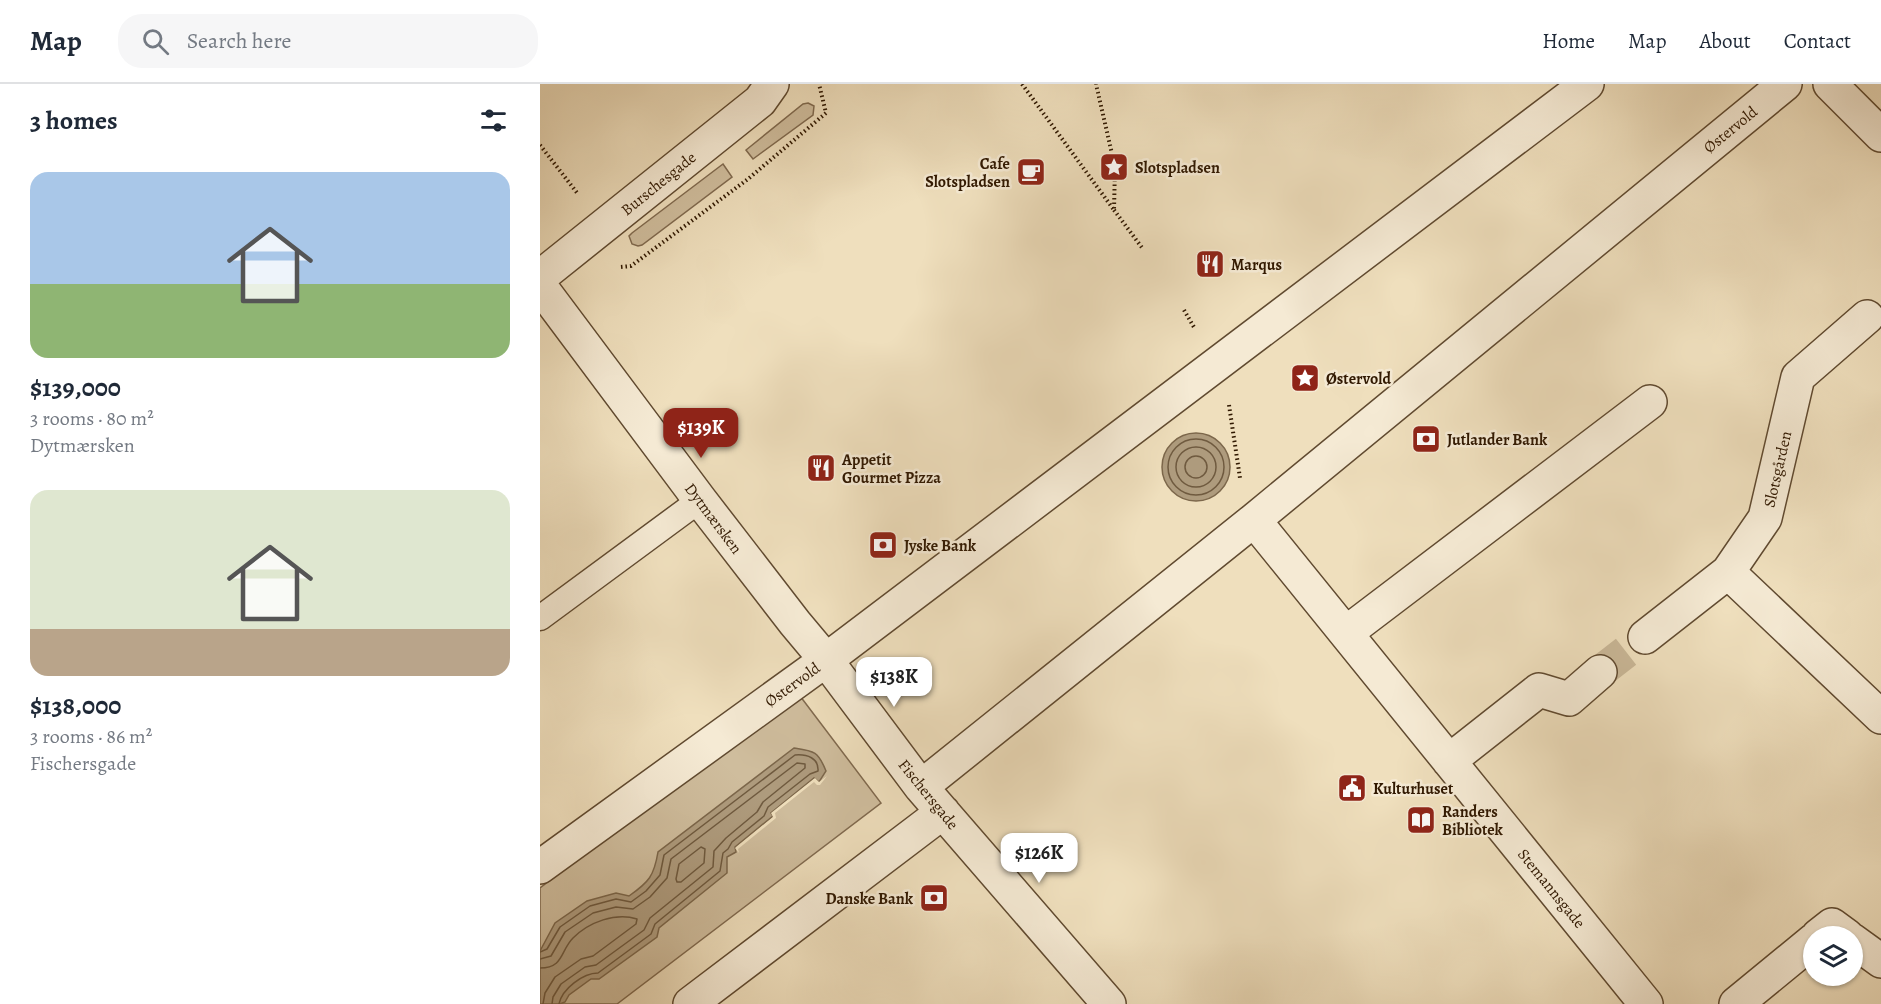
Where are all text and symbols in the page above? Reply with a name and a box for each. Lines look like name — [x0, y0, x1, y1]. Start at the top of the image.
search box — [118, 14, 538, 68]
text: Map — [30, 22, 82, 60]
icon: search — [139, 25, 172, 58]
text: Search here — [187, 26, 291, 56]
text: Home — [1542, 27, 1595, 55]
text: Map — [1628, 27, 1666, 55]
text: About — [1699, 27, 1751, 55]
text: Contact — [1784, 27, 1851, 55]
street label: Østervold — [1699, 101, 1763, 158]
text: 3 homes — [30, 103, 118, 138]
icon: filters — [477, 104, 510, 137]
street label: Burschesgade — [616, 147, 701, 221]
place icon: Slotspladsen — [1098, 151, 1130, 183]
place label: Cafe Slotspladsen — [925, 153, 1010, 193]
cafe icon: Cafe Slotspladsen — [1015, 156, 1047, 188]
place label: Slotspladsen — [1135, 157, 1220, 179]
icon: home — [216, 211, 324, 319]
restaurant icon: Marqus — [1194, 248, 1226, 280]
place label: Marqus — [1231, 254, 1282, 276]
place icon: Østervold — [1289, 362, 1321, 394]
place label: Østervold — [1326, 368, 1392, 390]
text: $139,000 — [30, 370, 121, 405]
text: 3 rooms · 80 m² — [30, 405, 154, 432]
pin: $139K — [659, 408, 743, 459]
text: $139K — [677, 414, 725, 441]
bank icon: Jutlander Bank — [1410, 423, 1442, 455]
place label: Jutlander Bank — [1447, 429, 1548, 451]
street label: Slotsgården — [1759, 429, 1797, 510]
text: Dytmærsken — [30, 432, 135, 459]
place label: Appetit Gourmet Pizza — [841, 449, 941, 489]
restaurant icon: Appetit Gourmet Pizza — [805, 452, 837, 484]
street label: Dytmærsken — [679, 479, 747, 559]
icon: home — [216, 529, 324, 637]
bank icon: Jyske Bank — [867, 529, 899, 561]
place label: Jyske Bank — [904, 535, 977, 557]
street label: Østervold — [760, 657, 825, 712]
pin: $138K — [852, 657, 936, 708]
text: $138K — [870, 663, 918, 690]
text: $138,000 — [30, 688, 121, 723]
text: 3 rooms · 86 m² — [30, 723, 152, 750]
text: Fischersgade — [30, 750, 136, 777]
street label: Fischersgade — [893, 755, 963, 835]
public building icon: Kulturhuset — [1336, 772, 1368, 804]
place label: Kulturhuset — [1373, 778, 1454, 800]
place label: Randers Bibliotek — [1442, 801, 1504, 841]
library icon: Randers Bibliotek — [1405, 804, 1437, 836]
pin: $126K — [997, 833, 1081, 884]
text: $126K — [1015, 839, 1063, 866]
street label: Stemannsgade — [1512, 844, 1590, 933]
bank icon: Danske Bank — [918, 882, 950, 914]
place label: Danske Bank — [826, 888, 914, 910]
map controls — [1803, 926, 1863, 986]
button: layers — [1803, 926, 1863, 986]

